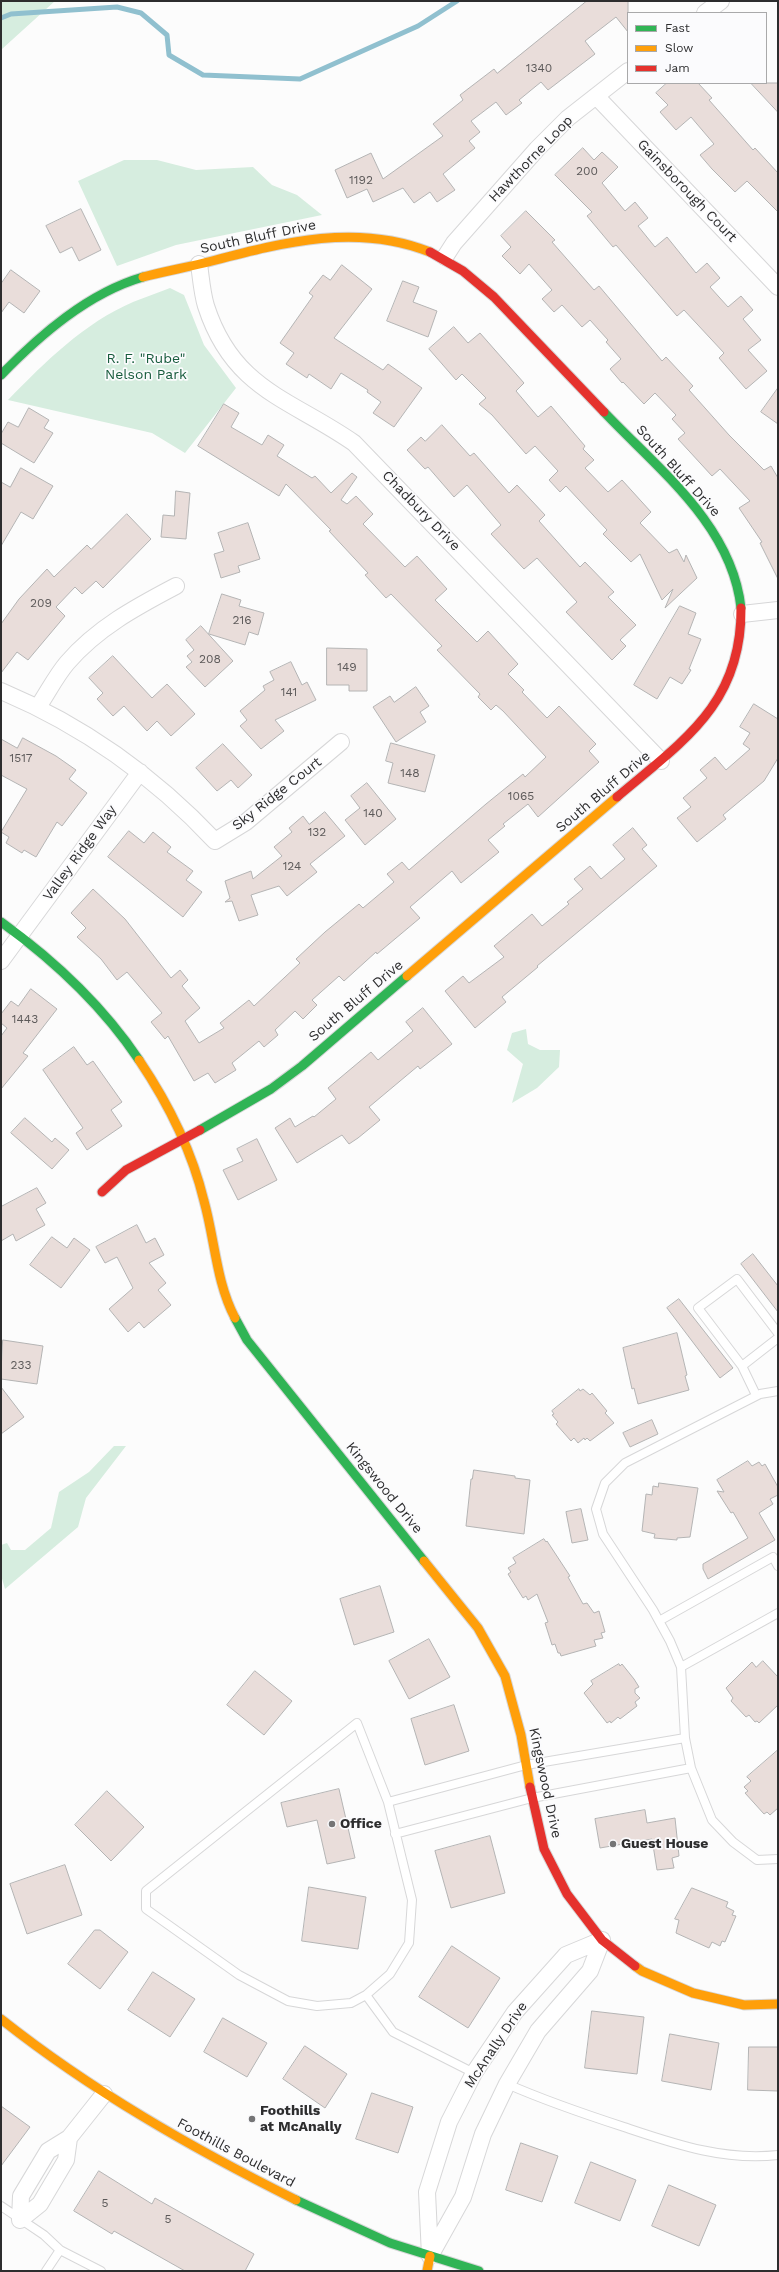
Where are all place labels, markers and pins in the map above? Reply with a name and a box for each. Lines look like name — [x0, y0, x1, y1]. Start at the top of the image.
place label: Office — [340, 1816, 382, 1832]
marker: Office — [327, 1819, 337, 1829]
place label: Guest House — [621, 1836, 708, 1852]
marker: Guest House — [608, 1839, 618, 1849]
place label: Foothills at McAnally — [260, 2103, 342, 2136]
marker: Foothills at McAnally — [247, 2114, 257, 2124]

